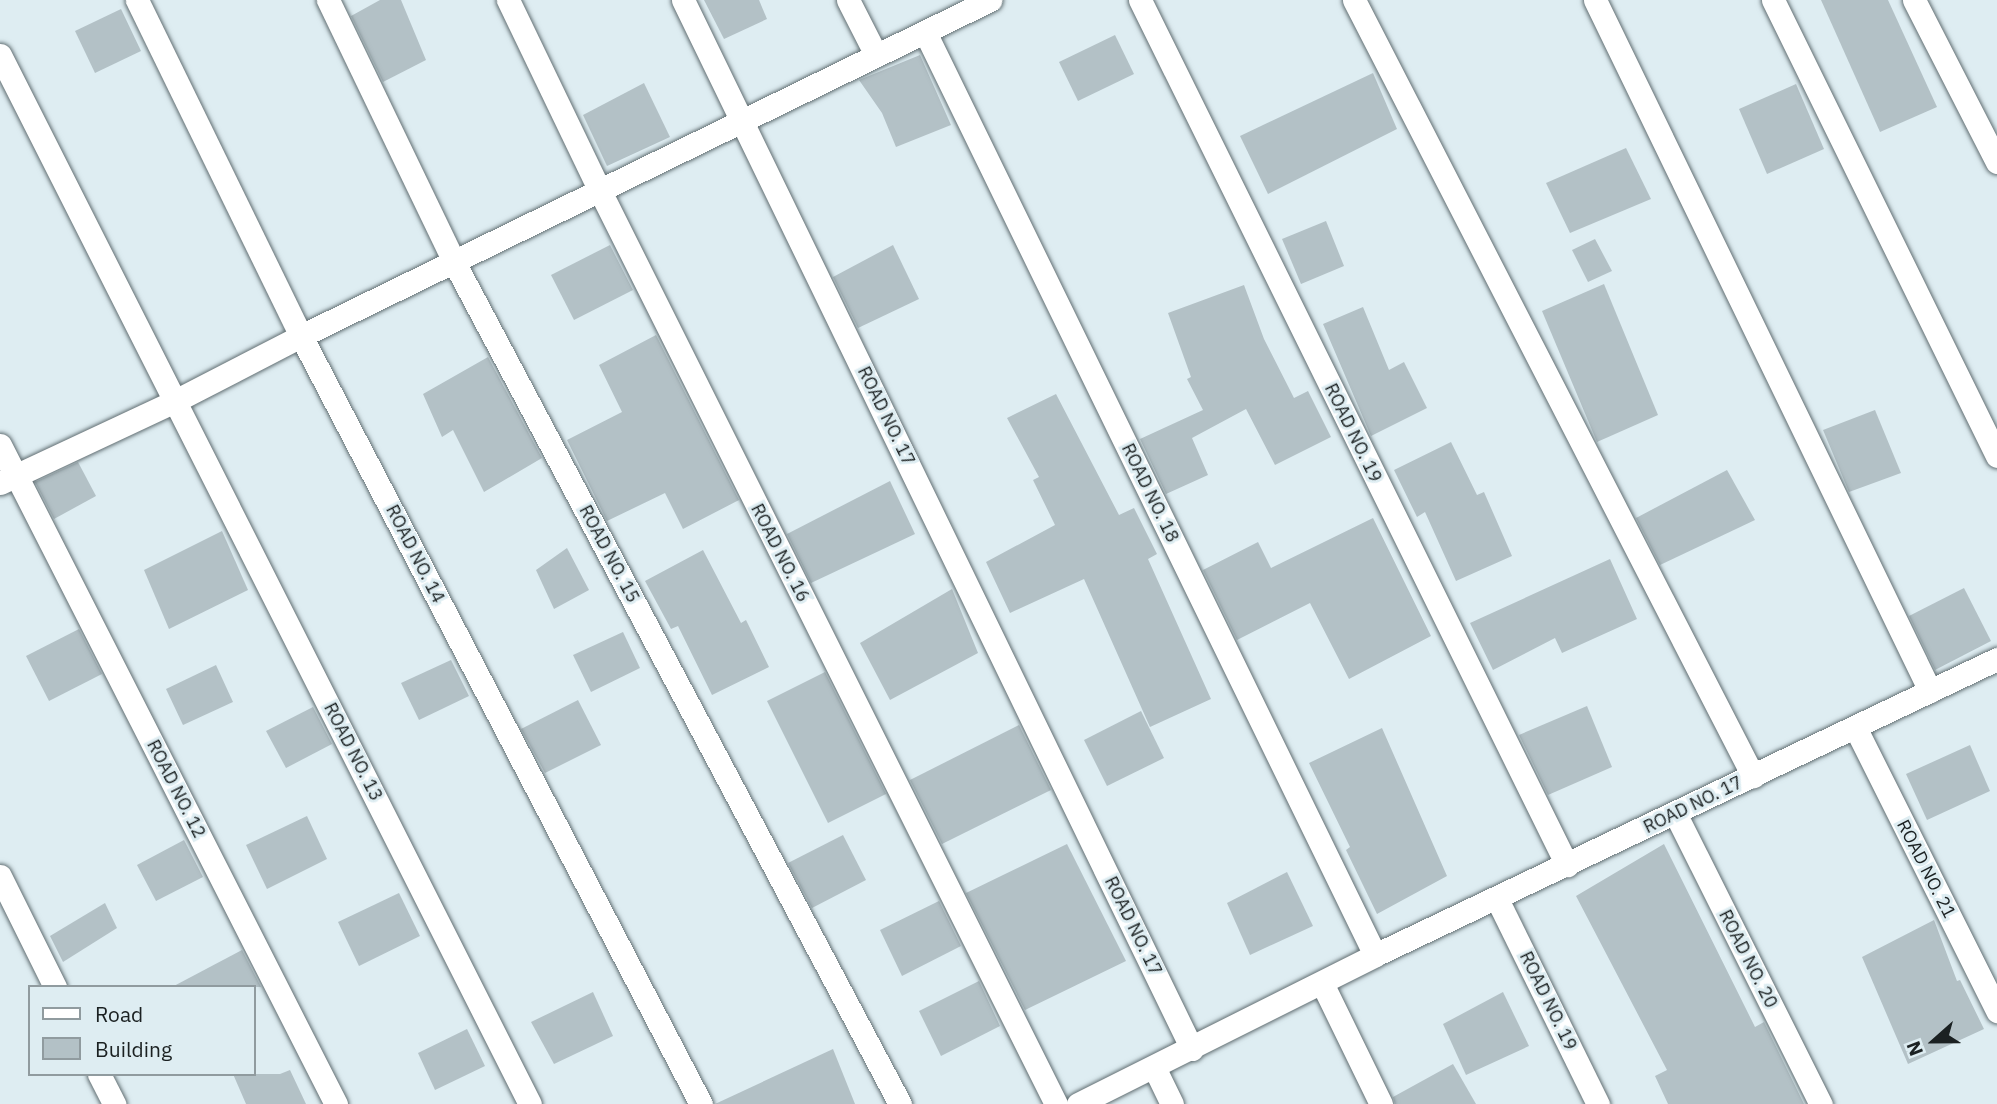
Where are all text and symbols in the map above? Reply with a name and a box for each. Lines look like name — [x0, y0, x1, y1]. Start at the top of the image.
street label: ROAD NO. 17 — [853, 363, 919, 469]
street label: ROAD NO. 19 — [1320, 380, 1386, 486]
street label: ROAD NO. 18 — [1117, 440, 1183, 546]
street label: ROAD NO. 16 — [746, 500, 814, 606]
street label: ROAD NO. 14 — [381, 501, 449, 607]
street label: ROAD NO. 15 — [574, 502, 644, 606]
street label: ROAD NO. 13 — [319, 699, 387, 805]
street label: ROAD NO. 12 — [142, 736, 210, 842]
street label: ROAD NO. 17 — [1640, 772, 1746, 838]
street label: ROAD NO. 21 — [1892, 816, 1960, 922]
street label: ROAD NO. 17 — [1100, 873, 1166, 979]
street label: ROAD NO. 20 — [1714, 906, 1782, 1012]
street label: ROAD NO. 19 — [1515, 948, 1581, 1054]
legend — [28, 985, 256, 1076]
text: Road — [95, 1000, 143, 1028]
north arrow — [1899, 1006, 1969, 1076]
text: Building — [95, 1035, 172, 1063]
text: N — [1901, 1038, 1928, 1059]

